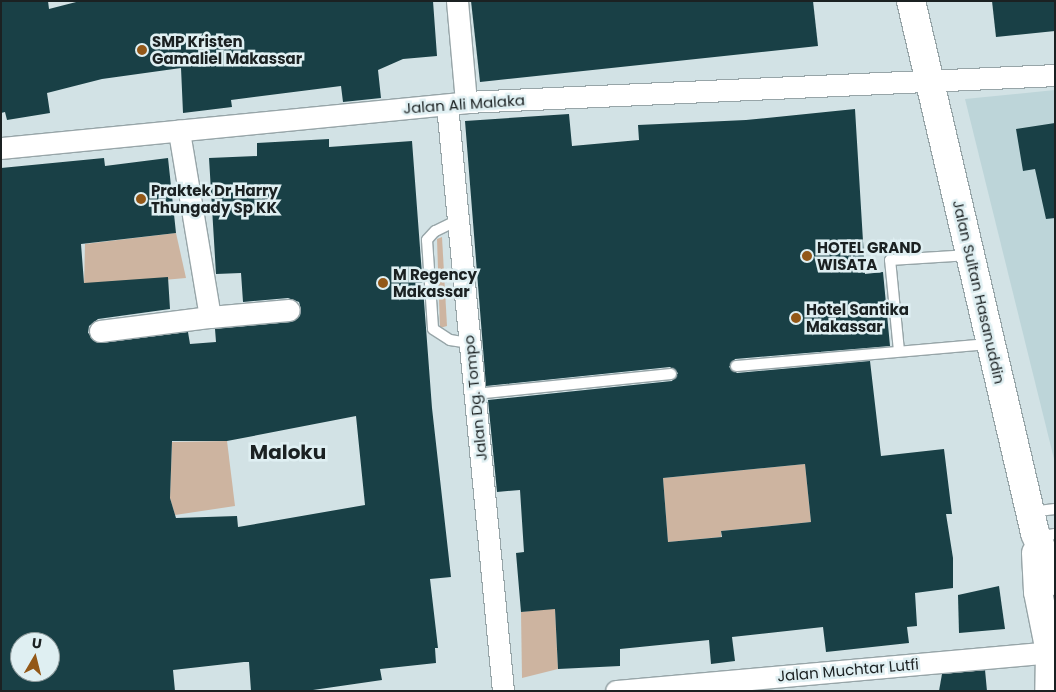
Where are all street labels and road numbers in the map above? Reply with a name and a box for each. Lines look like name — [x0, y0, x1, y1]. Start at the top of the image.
street label: Jalan Ali Malaka — [403, 91, 525, 117]
street label: Jalan Sultan Hasanuddin — [949, 198, 1009, 386]
street label: Jalan Dg. Tompo — [459, 334, 491, 462]
street label: Jalan Muchtar Lutfi — [776, 655, 920, 685]

